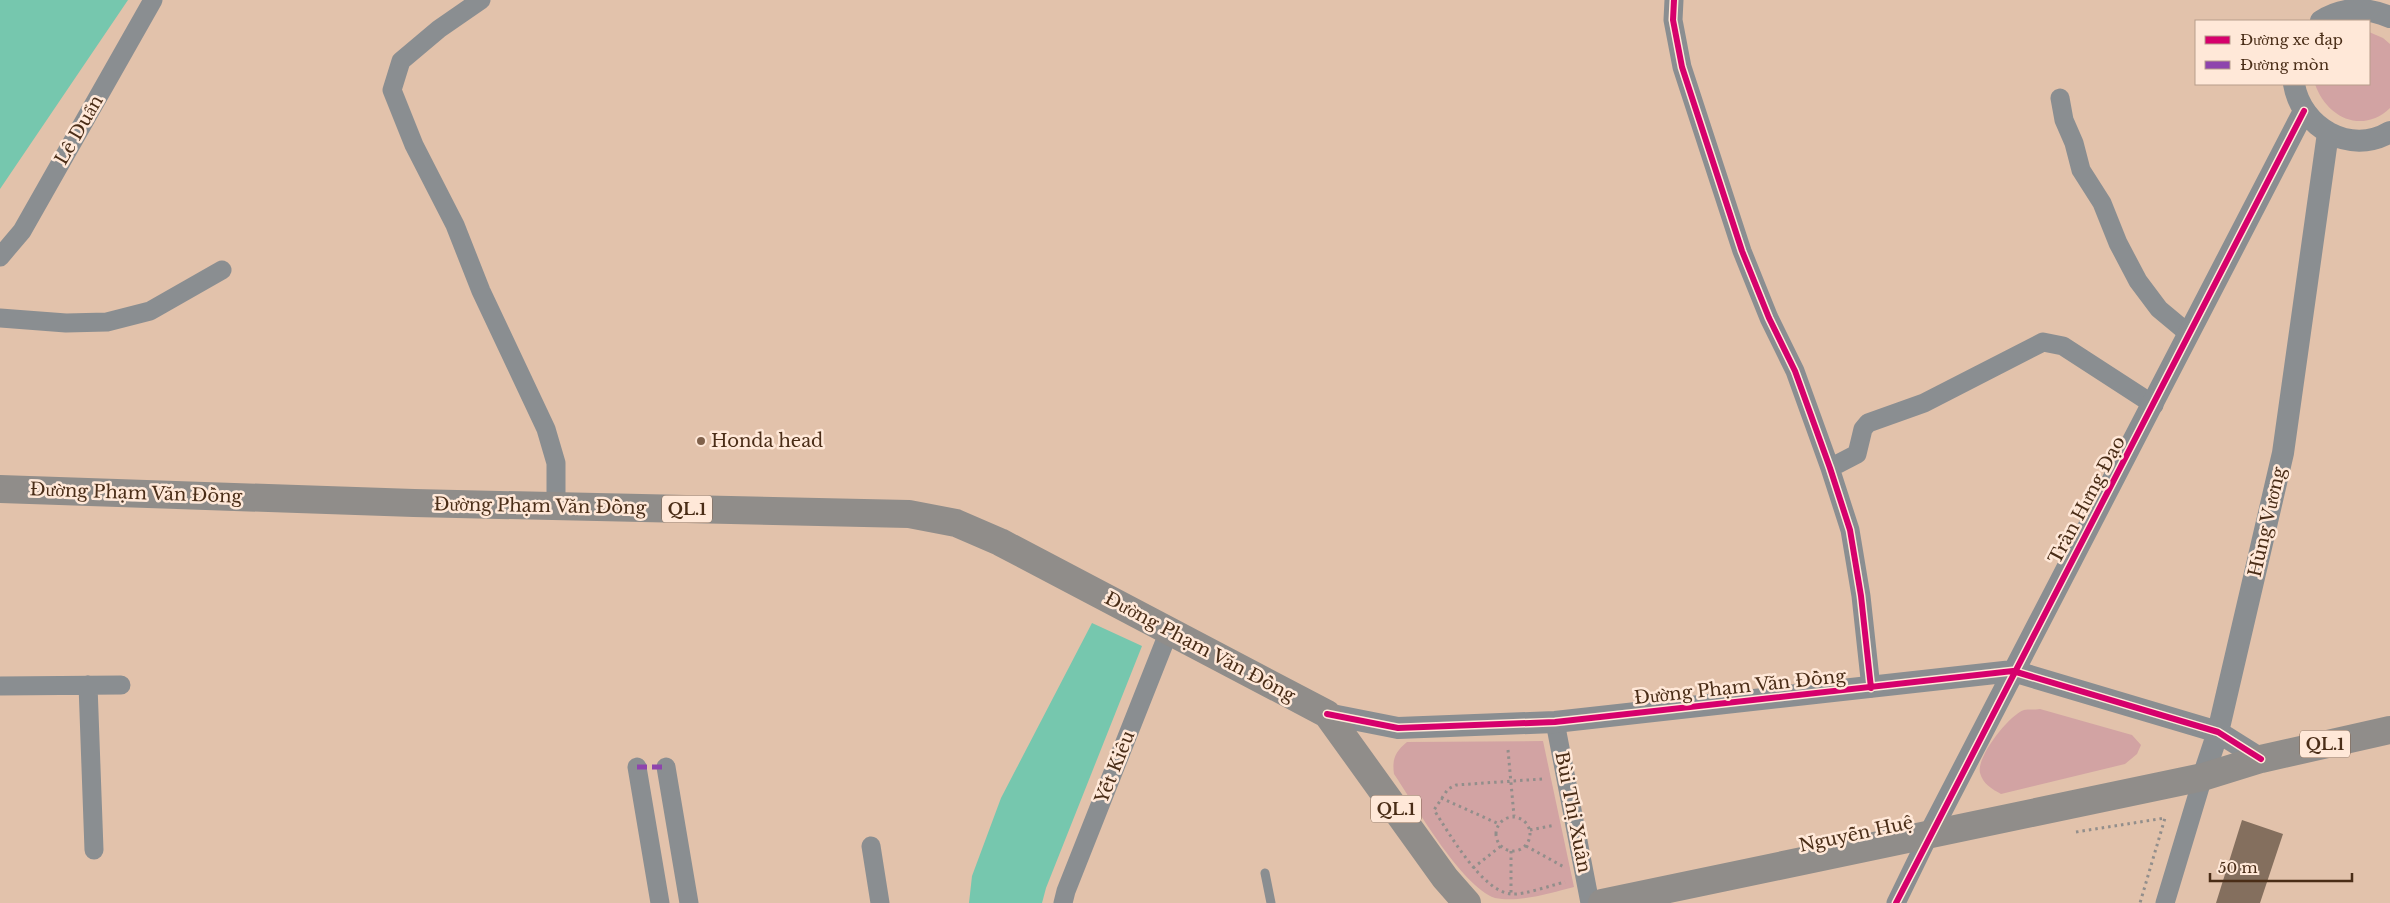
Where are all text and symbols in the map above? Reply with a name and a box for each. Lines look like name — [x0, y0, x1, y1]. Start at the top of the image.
legend — [2195, 20, 2370, 85]
text: Đường xe đạp — [2240, 30, 2343, 49]
text: Đường mòn — [2240, 55, 2329, 74]
street label: Lê Duẩn — [50, 91, 108, 169]
place label: Honda head — [711, 430, 823, 452]
street label: Trần Hưng Đạo — [2044, 432, 2130, 568]
marker: Honda head — [695, 435, 707, 447]
street label: Hùng Vương — [2244, 465, 2290, 579]
street label: Đường Phạm Văn Đồng — [29, 478, 243, 508]
street label: Đường Phạm Văn Đồng — [433, 493, 647, 519]
road number: QL.1 — [662, 496, 712, 522]
street label: Đường Phạm Văn Đồng — [1101, 587, 1299, 707]
street label: Đường Phạm Văn Đồng — [1633, 665, 1847, 709]
street label: Yết Kiêu — [1090, 728, 1139, 807]
road number: QL.1 — [2300, 731, 2350, 758]
street label: Bùi Thị Xuân — [1550, 749, 1596, 875]
road number: QL.1 — [1371, 796, 1421, 822]
street label: Nguyễn Huệ — [1797, 811, 1915, 857]
scale bar — [2210, 850, 2352, 882]
text: 50 m — [2218, 858, 2258, 877]

